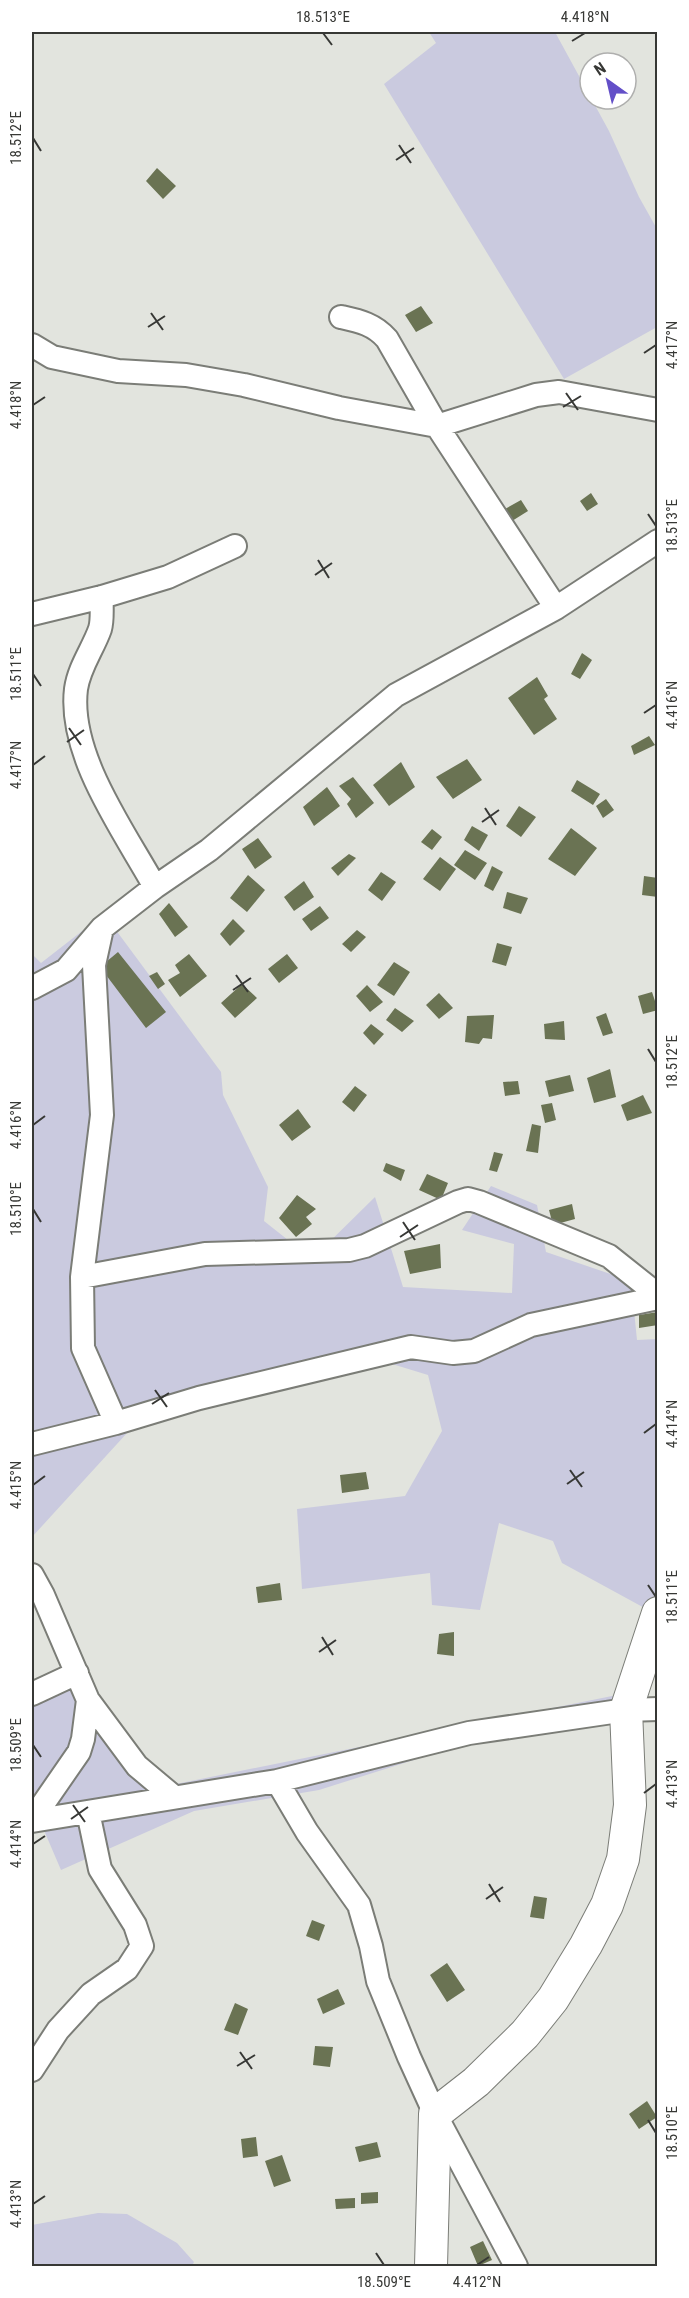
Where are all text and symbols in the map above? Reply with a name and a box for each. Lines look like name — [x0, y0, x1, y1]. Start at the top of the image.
text: 18.513°E — [296, 8, 350, 26]
text: 4.418°N — [561, 8, 609, 26]
north arrow — [578, 51, 638, 111]
text: N — [591, 58, 609, 80]
text: 18.512°E — [7, 111, 25, 165]
text: 4.417°N — [663, 321, 681, 369]
text: 4.418°N — [7, 381, 25, 429]
text: 18.513°E — [663, 499, 681, 553]
text: 18.511°E — [7, 647, 25, 701]
text: 4.416°N — [663, 681, 681, 729]
text: 4.417°N — [7, 741, 25, 789]
text: 18.512°E — [663, 1035, 681, 1089]
text: 4.416°N — [7, 1101, 25, 1149]
text: 18.510°E — [7, 1182, 25, 1236]
text: 4.414°N — [663, 1400, 681, 1448]
text: 4.415°N — [7, 1461, 25, 1509]
text: 18.511°E — [663, 1570, 681, 1624]
text: 18.509°E — [7, 1718, 25, 1772]
text: 4.413°N — [663, 1760, 681, 1808]
text: 4.414°N — [7, 1820, 25, 1868]
text: 18.510°E — [663, 2106, 681, 2160]
text: 4.413°N — [7, 2180, 25, 2228]
text: 18.509°E — [357, 2273, 411, 2291]
text: 4.412°N — [453, 2273, 501, 2291]

